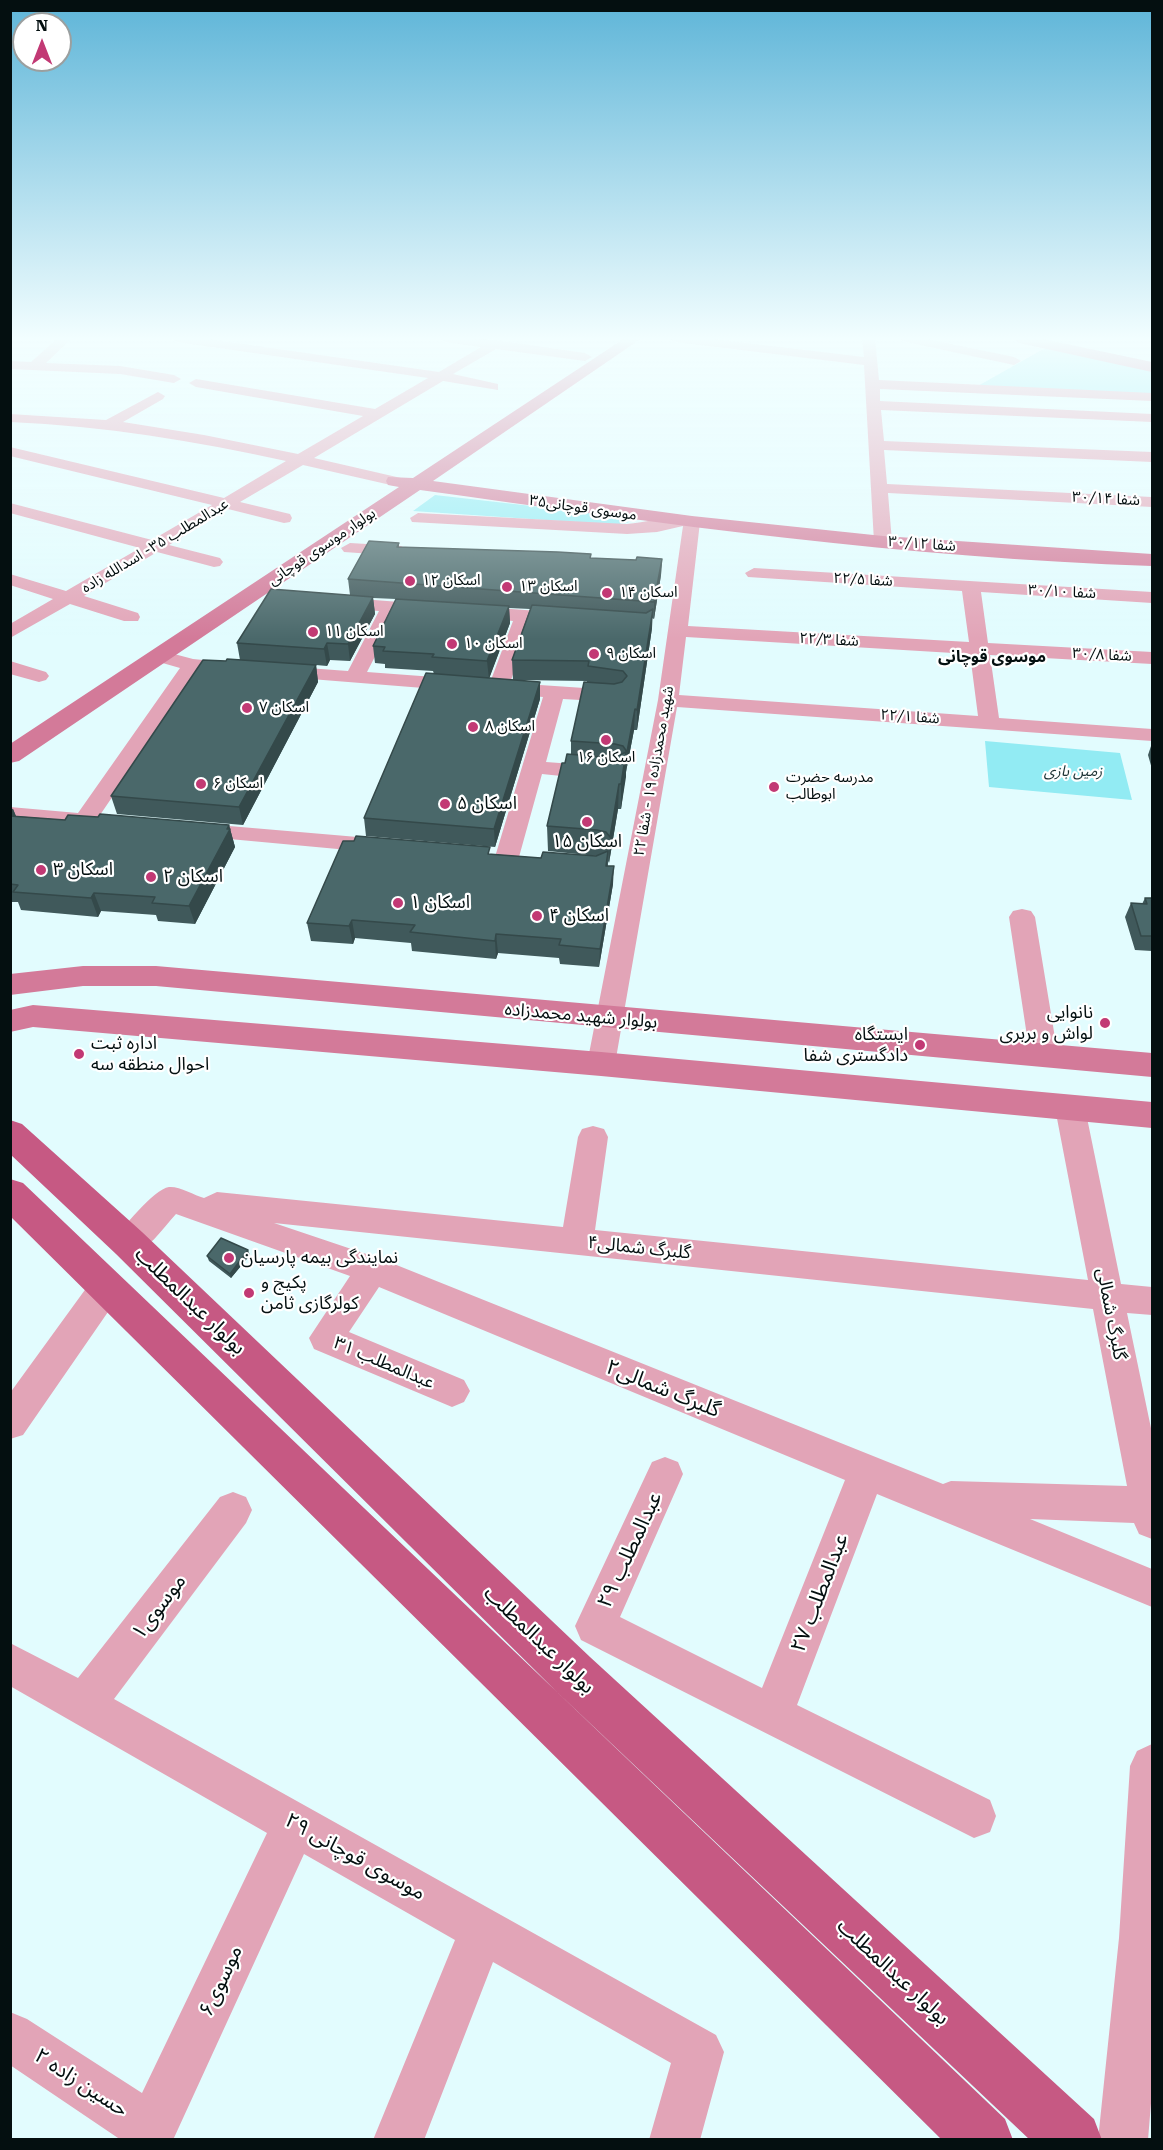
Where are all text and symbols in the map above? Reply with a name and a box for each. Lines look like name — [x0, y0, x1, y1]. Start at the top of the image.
north arrow — [12, 12, 72, 72]
text: N — [36, 16, 48, 35]
street label: شفا ۳۰/۱۴ — [1072, 488, 1140, 510]
street label: موسوی قوچانی۳۵ — [528, 492, 638, 524]
street label: عبدالمطلب ۳۵- اسدالله زاده — [78, 495, 232, 597]
street label: بولوار موسوی قوچانی — [265, 504, 379, 590]
street label: شفا ۳۰/۱۲ — [887, 533, 957, 555]
street label: شفا ۲۲/۵ — [833, 569, 893, 591]
place label: اسکان ۱۲ — [422, 572, 481, 590]
marker: اسکان ۱۲ — [403, 574, 417, 588]
place label: اسکان ۱۳ — [519, 578, 578, 596]
marker: اسکان ۱۳ — [500, 580, 514, 594]
street label: شفا ۳۰/۱۰ — [1028, 581, 1096, 603]
place label: اسکان ۱۴ — [619, 584, 678, 602]
marker: اسکان ۱۴ — [600, 586, 614, 600]
place label: اسکان ۱۱ — [325, 623, 384, 641]
marker: اسکان ۱۱ — [306, 625, 320, 639]
street label: شفا ۲۲/۳ — [799, 629, 859, 651]
place label: اسکان ۱۰ — [464, 635, 523, 653]
marker: اسکان ۱۰ — [445, 637, 459, 651]
street label: شفا ۳۰/۸ — [1072, 644, 1132, 666]
place label: اسکان ۹ — [606, 645, 656, 663]
marker: اسکان ۹ — [587, 647, 601, 661]
district label: موسوی قوچانی — [938, 647, 1046, 667]
street label: شهید محمدزاده ۱۹ - شفا ۲۲ — [630, 685, 678, 857]
place label: اسکان ۷ — [259, 699, 309, 717]
marker: اسکان ۷ — [240, 701, 254, 715]
street label: ۲۲/۱ شفا — [880, 706, 940, 728]
place label: اسکان ۸ — [485, 718, 535, 736]
marker: اسکان ۸ — [466, 720, 480, 734]
marker: اسکان ۱۶ — [599, 733, 613, 747]
place label: اسکان ۱۶ — [577, 749, 635, 767]
park label: زمین بازی — [1044, 763, 1102, 781]
place label: مدرسه حضرت ابوطالب — [786, 769, 874, 804]
place label: اسکان ۶ — [213, 775, 263, 793]
marker: اسکان ۶ — [194, 777, 208, 791]
marker: مدرسه حضرت ابوطالب — [767, 780, 781, 794]
place label: اسکان ۵ — [457, 793, 517, 815]
marker: اسکان ۵ — [438, 797, 452, 811]
marker: اسکان ۱۵ — [580, 815, 594, 829]
place label: اسکان ۱۵ — [552, 831, 622, 853]
place label: اسکان ۳ — [53, 859, 113, 881]
marker: اسکان ۳ — [34, 863, 48, 877]
place label: اسکان ۲ — [163, 866, 223, 888]
marker: اسکان ۲ — [144, 870, 158, 884]
place label: اسکان ۱ — [410, 892, 470, 914]
marker: اسکان ۱ — [391, 896, 405, 910]
place label: اسکان ۴ — [549, 905, 609, 927]
marker: اسکان ۴ — [530, 909, 544, 923]
street label: بولوار شهید محمدزاده — [504, 999, 658, 1033]
place label: نانوایی لواش و بربری — [1000, 1002, 1093, 1044]
marker: نانوایی لواش و بربری — [1098, 1016, 1112, 1030]
place label: ایستگاه دادگستری شفا — [803, 1024, 908, 1066]
place label: اداره ثبت احوال منطقه سه — [91, 1033, 209, 1076]
marker: ایستگاه دادگستری شفا — [913, 1038, 927, 1052]
marker: اداره ثبت احوال منطقه سه — [72, 1047, 86, 1061]
street label: گلبرگ شمالی۴ — [586, 1232, 692, 1264]
street label: بولوار عبدالمطلب — [129, 1242, 251, 1360]
place label: نمایندگی بیمه پارسیان — [241, 1247, 398, 1269]
marker: نمایندگی بیمه پارسیان — [222, 1251, 236, 1265]
street label: گلبرگ شمالی — [1091, 1266, 1131, 1362]
place label: پکیج و کولرگازی ثامن — [261, 1272, 359, 1314]
marker: پکیج و کولرگازی ثامن — [242, 1286, 256, 1300]
street label: عبدالمطلب ۳۱ — [330, 1332, 438, 1394]
street label: گلبرگ شمالی۲ — [602, 1355, 724, 1423]
street label: عبدالمطلب ۲۹ — [592, 1488, 668, 1612]
street label: عبدالمطلب ۲۷ — [786, 1530, 854, 1656]
street label: موسوی۱ — [126, 1569, 192, 1645]
street label: بولوار عبدالمطلب — [478, 1581, 600, 1699]
street label: موسوی قوچانی ۲۹ — [280, 1808, 430, 1906]
street label: بولوار عبدالمطلب — [832, 1913, 954, 2031]
street label: موسوی۶ — [194, 1942, 248, 2020]
street label: حسین زاده ۲ — [29, 2043, 133, 2123]

